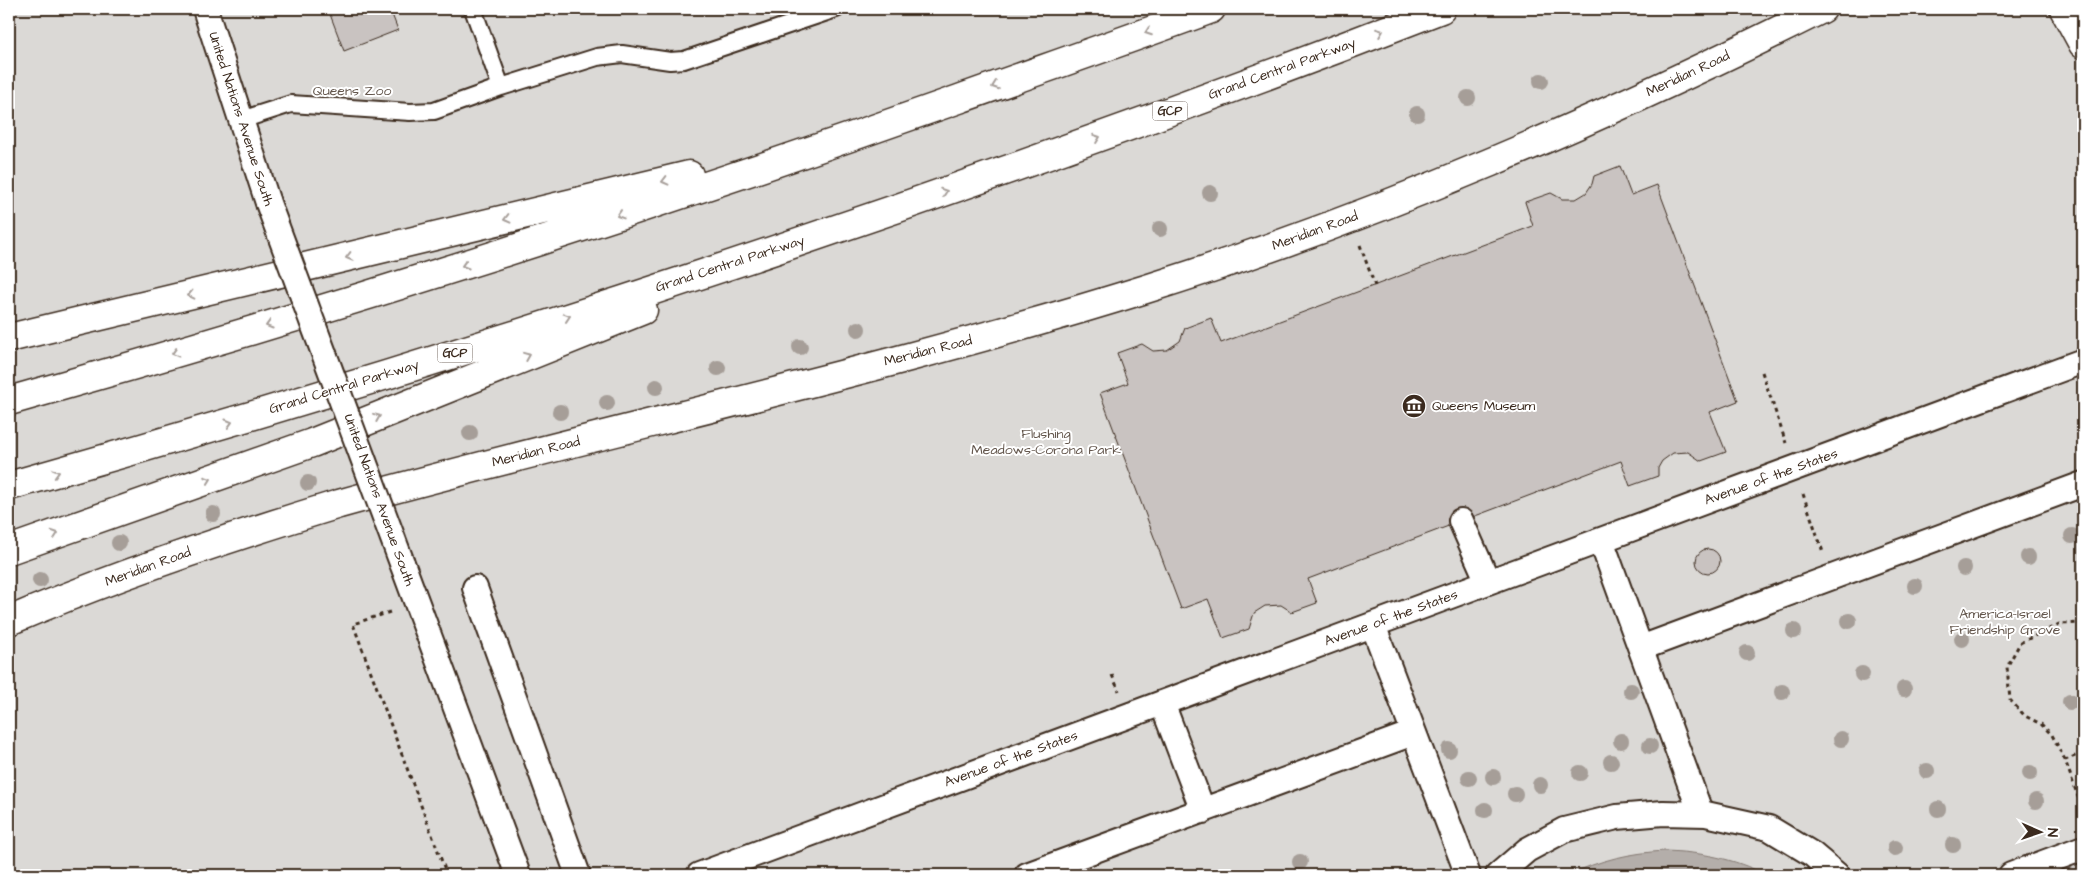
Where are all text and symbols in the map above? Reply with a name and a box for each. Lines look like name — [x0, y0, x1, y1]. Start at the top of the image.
one-way arrow — [1145, 26, 1153, 36]
one-way arrow — [1375, 28, 1384, 38]
street label: United Nations Avenue South — [203, 29, 279, 209]
street label: Grand Central Parkway — [1205, 33, 1359, 105]
street label: Meridian Road — [1643, 46, 1733, 102]
one-way arrow — [992, 80, 1000, 90]
park label: Queens Zoo — [313, 81, 391, 101]
road number: GCP — [1152, 102, 1188, 120]
one-way arrow — [1092, 134, 1100, 144]
one-way arrow — [660, 175, 669, 186]
one-way arrow — [939, 188, 947, 198]
street label: Meridian Road — [1269, 206, 1361, 256]
one-way arrow — [616, 209, 625, 219]
one-way arrow — [502, 213, 511, 224]
street label: Grand Central Parkway — [653, 230, 807, 298]
one-way arrow — [345, 252, 353, 262]
one-way arrow — [462, 259, 470, 269]
one-way arrow — [186, 289, 195, 300]
one-way arrow — [563, 312, 571, 322]
one-way arrow — [266, 320, 274, 330]
street label: Meridian Road — [882, 330, 974, 372]
road number: GCP — [438, 343, 472, 362]
one-way arrow — [171, 348, 179, 358]
one-way arrow — [523, 352, 531, 362]
street label: Grand Central Parkway — [267, 355, 422, 419]
museum icon: Queens Museum — [1401, 393, 1427, 419]
place label: Queens Museum — [1432, 396, 1535, 416]
street label: United Nations Avenue South — [339, 411, 420, 589]
one-way arrow — [372, 412, 380, 422]
one-way arrow — [224, 418, 232, 428]
park label: Flushing Meadows-Corona Park — [971, 424, 1121, 460]
street label: Meridian Road — [490, 431, 582, 473]
street label: Avenue of the States — [1701, 444, 1841, 510]
one-way arrow — [51, 468, 60, 479]
one-way arrow — [203, 476, 212, 486]
one-way arrow — [50, 530, 59, 540]
street label: Meridian Road — [102, 542, 194, 592]
street label: Avenue of the States — [1321, 585, 1461, 651]
park label: America-Israel Friendship Grove — [1950, 604, 2061, 640]
street label: Avenue of the States — [941, 726, 1081, 792]
north arrow — [2014, 806, 2064, 856]
text: N — [2042, 828, 2062, 837]

